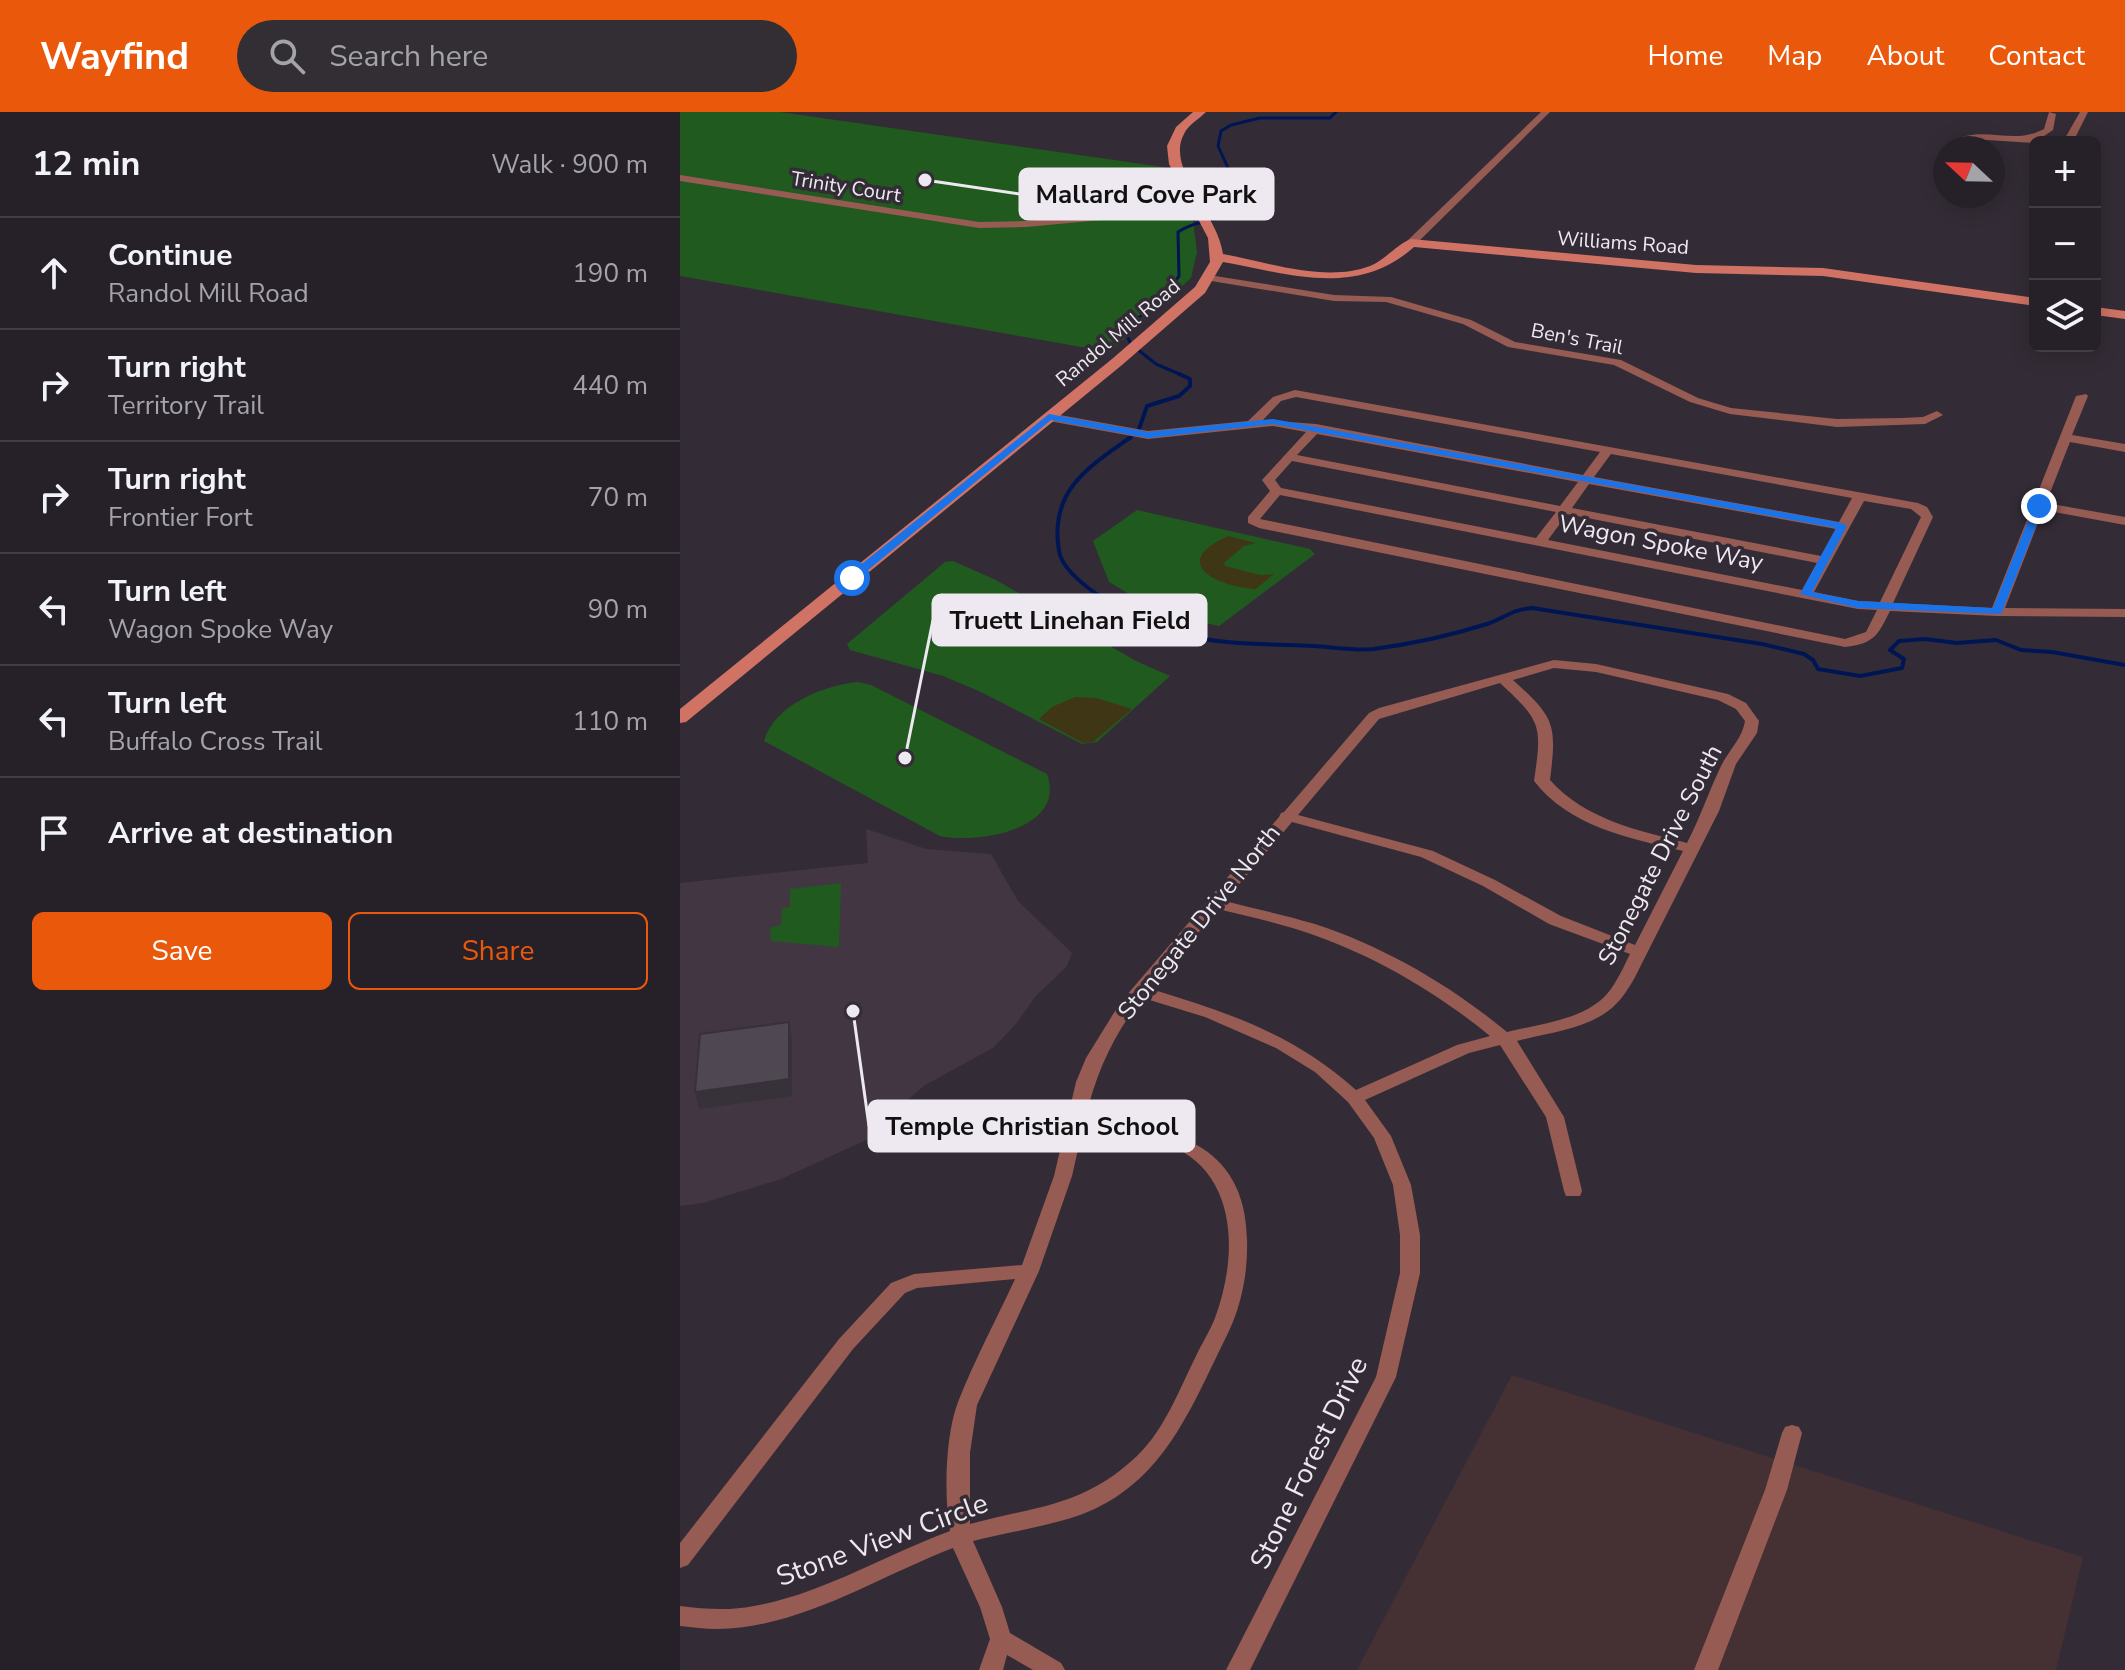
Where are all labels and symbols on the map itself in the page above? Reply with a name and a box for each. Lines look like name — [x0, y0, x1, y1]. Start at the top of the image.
north arrow — [1933, 136, 2005, 208]
street label: Trinity Court — [789, 165, 904, 209]
callout: Mallard Cove Park — [1020, 169, 1273, 219]
text: Mallard Cove Park — [1036, 177, 1258, 212]
street label: Williams Road — [1556, 225, 1690, 261]
street label: Randol Mill Road — [1050, 273, 1186, 393]
street label: Ben's Trail — [1529, 317, 1626, 361]
route end — [2021, 488, 2057, 524]
street label: Wagon Spoke Way — [1556, 507, 1767, 579]
route start — [834, 560, 870, 596]
callout: Truett Linehan Field — [933, 595, 1206, 645]
text: Truett Linehan Field — [950, 603, 1190, 638]
street label: Stonegate Drive South — [1590, 739, 1730, 971]
street label: Stonegate Drive North — [1110, 818, 1288, 1026]
callout: Temple Christian School — [869, 1101, 1194, 1151]
text: Temple Christian School — [885, 1109, 1179, 1144]
street label: Stone Forest Drive — [1241, 1350, 1377, 1576]
street label: Stone View Circle — [771, 1484, 993, 1596]

